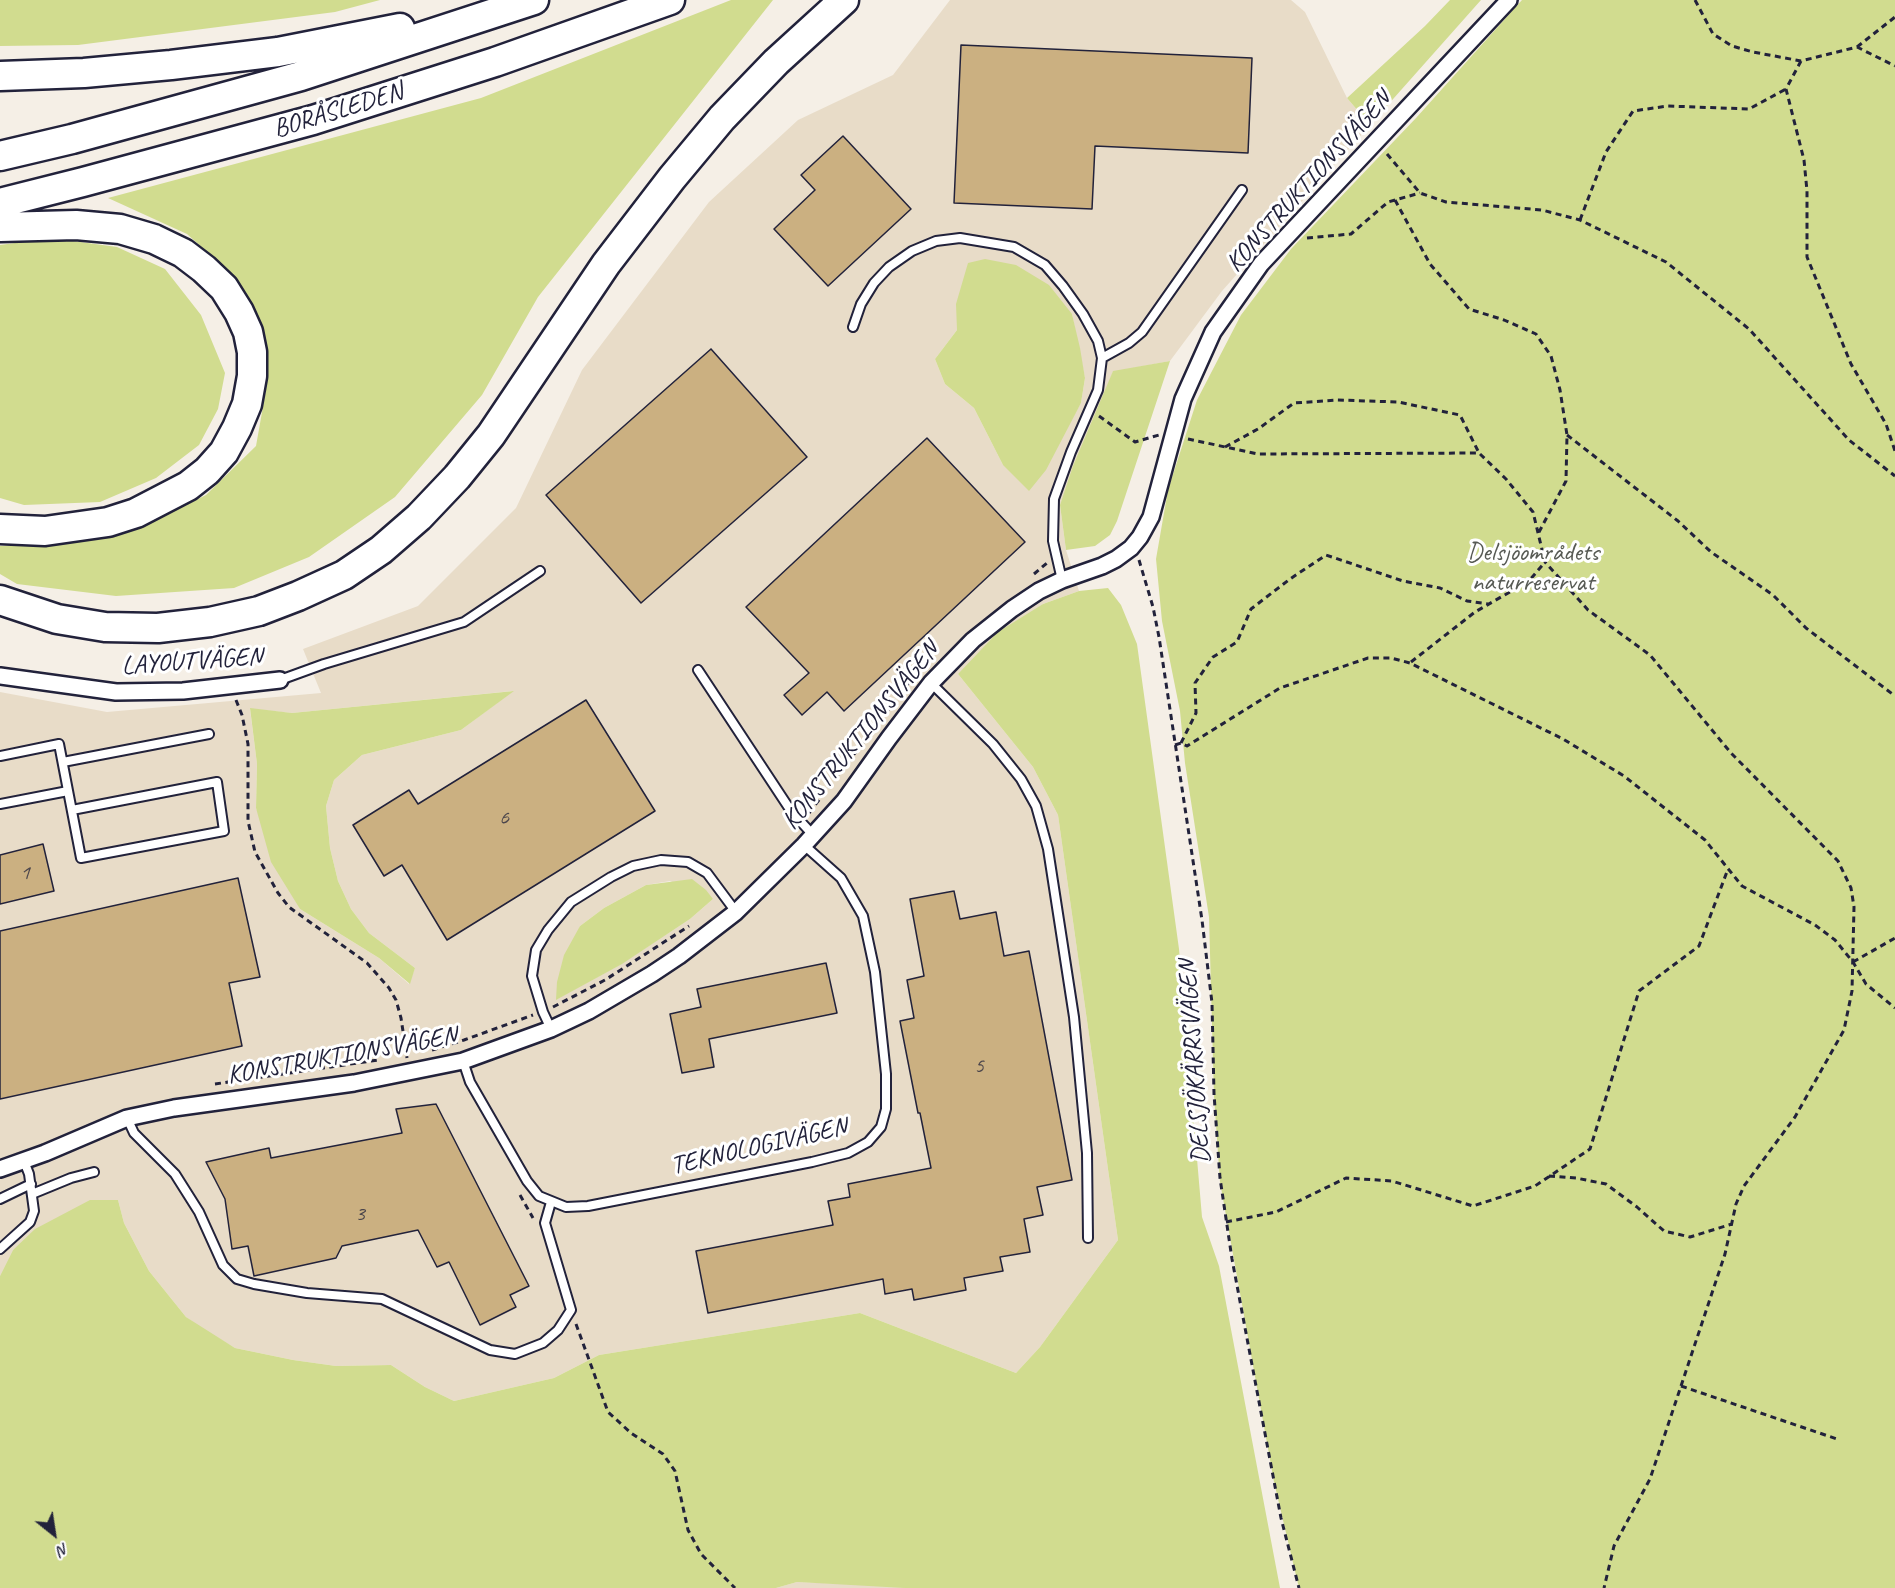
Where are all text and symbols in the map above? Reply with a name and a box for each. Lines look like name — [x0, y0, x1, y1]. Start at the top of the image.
street label: BORÅSLEDEN — [270, 77, 406, 145]
street label: KONSTRUKTIONSVÄGEN — [1220, 85, 1398, 279]
park label: Delsjöområdets naturreservat — [1467, 537, 1599, 598]
street label: KONSTRUKTIONSVÄGEN — [776, 636, 946, 836]
street label: LAYOUTVÄGEN — [121, 642, 263, 682]
house number: 6 — [499, 805, 509, 831]
house number: 1 — [20, 860, 30, 886]
street label: DELSJÖKÄRRSVÄGEN — [1172, 959, 1218, 1165]
street label: KONSTRUKTIONSVÄGEN — [225, 1020, 459, 1092]
house number: 5 — [974, 1053, 984, 1079]
street label: TEKNOLOGIVÄGEN — [668, 1112, 850, 1182]
house number: 3 — [355, 1201, 365, 1227]
north arrow — [24, 1504, 84, 1564]
text: N — [54, 1538, 72, 1561]

